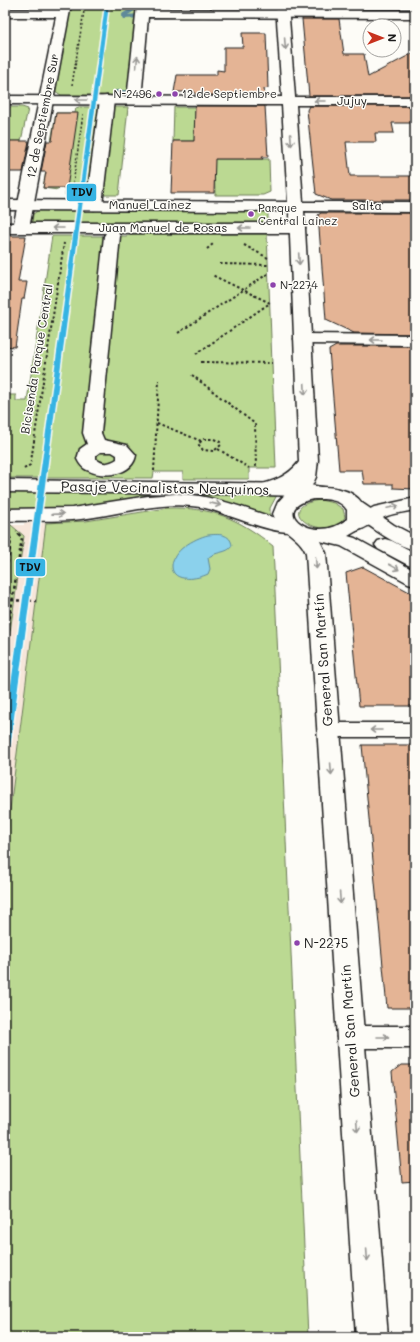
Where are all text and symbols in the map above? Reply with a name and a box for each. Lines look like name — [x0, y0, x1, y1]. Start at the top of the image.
north arrow — [362, 18, 402, 58]
text: N — [385, 34, 400, 42]
one-way arrow — [281, 37, 288, 50]
street label: 12 de Septiembre Sur — [22, 52, 62, 179]
one-way arrow — [134, 56, 141, 69]
place label: N-2496 — [114, 86, 152, 101]
place label: 12 de Septiembre — [182, 86, 277, 101]
marker: N-2496 — [154, 89, 164, 99]
marker: 12 de Septiembre — [170, 89, 180, 99]
street label: Jujuy — [337, 92, 367, 108]
one-way arrow — [75, 96, 88, 104]
one-way arrow — [314, 97, 327, 105]
one-way arrow — [287, 133, 295, 146]
line badge: TDV — [66, 183, 97, 202]
text: TDV — [71, 184, 93, 199]
street label: Manuel Lainez — [109, 196, 192, 212]
street label: Salta — [352, 197, 382, 213]
place label: Parque Central Lainez — [258, 200, 337, 228]
marker: Parque Central Lainez — [246, 209, 256, 219]
street label: Juan Manuel de Rosas — [99, 219, 227, 235]
one-way arrow — [52, 224, 65, 232]
one-way arrow — [238, 224, 251, 232]
one-way arrow — [295, 252, 302, 265]
place label: N-2274 — [280, 277, 318, 292]
marker: N-2274 — [268, 280, 278, 290]
street label: Bicisenda Parque Central — [16, 283, 56, 435]
one-way arrow — [370, 336, 383, 344]
one-way arrow — [302, 382, 309, 395]
street label: Pasaje Vecinalistas Neuquinos — [61, 476, 269, 499]
one-way arrow — [208, 500, 221, 508]
one-way arrow — [386, 503, 399, 511]
one-way arrow — [51, 511, 64, 518]
one-way arrow — [313, 556, 320, 569]
line badge: TDV — [15, 558, 46, 577]
text: TDV — [19, 559, 41, 574]
one-way arrow — [387, 564, 399, 571]
street label: General San Martín — [308, 593, 337, 727]
one-way arrow — [370, 726, 383, 734]
one-way arrow — [328, 762, 335, 775]
one-way arrow — [337, 891, 344, 904]
place label: N-2275 — [304, 934, 348, 951]
marker: N-2275 — [292, 938, 302, 948]
street label: General San Martín — [335, 964, 364, 1098]
one-way arrow — [376, 1033, 389, 1041]
one-way arrow — [354, 1119, 361, 1132]
one-way arrow — [363, 1248, 370, 1261]

